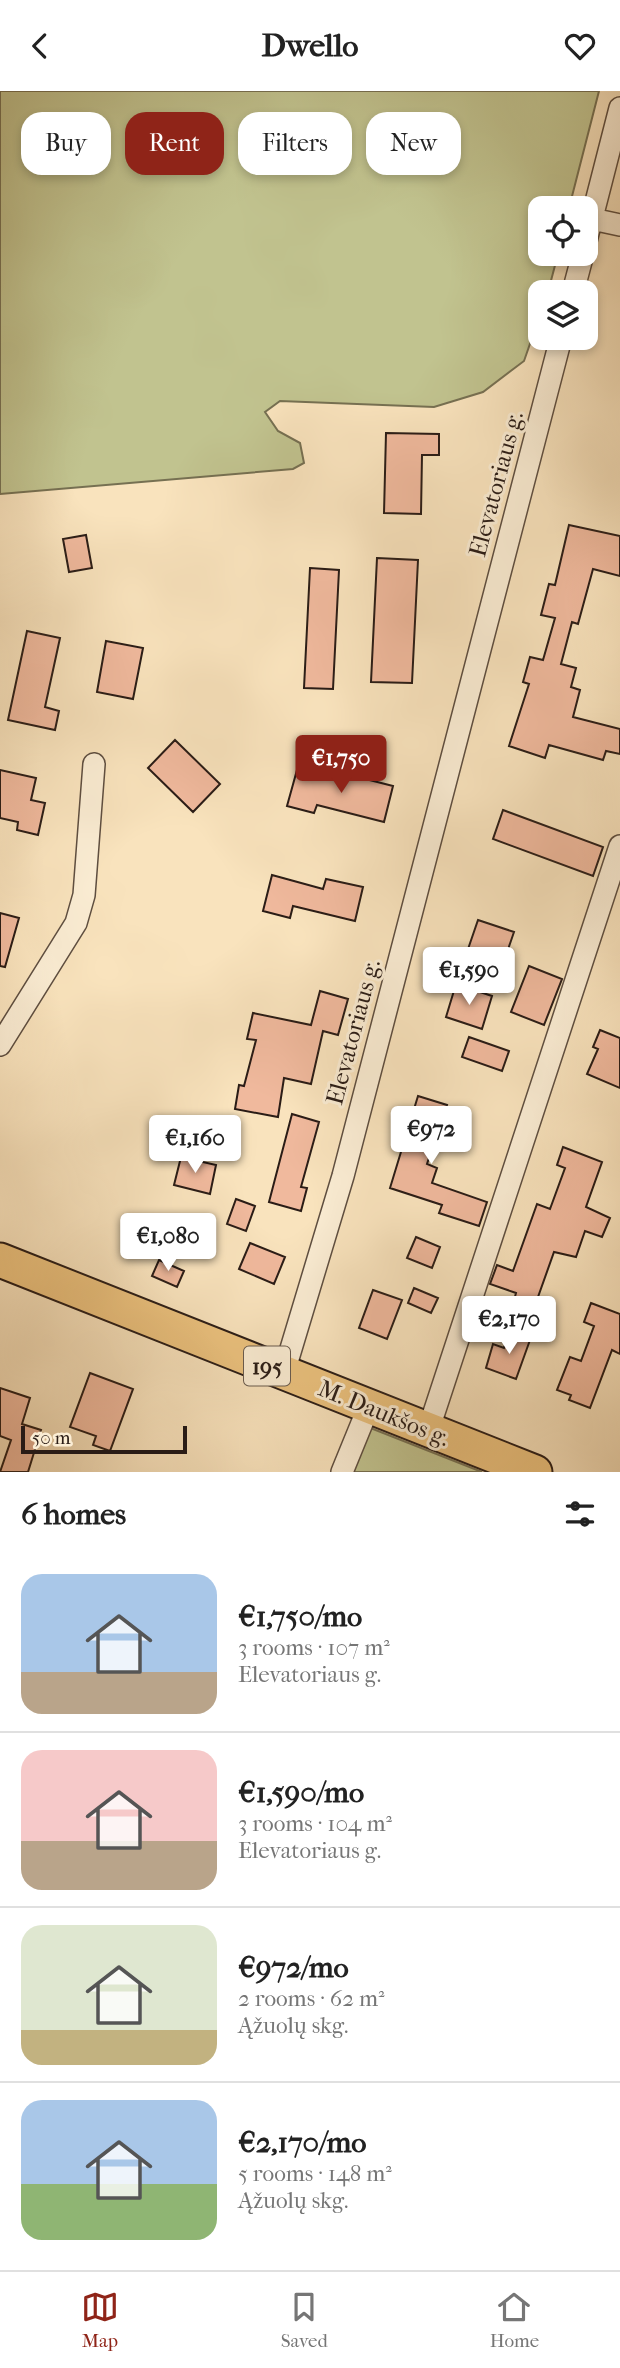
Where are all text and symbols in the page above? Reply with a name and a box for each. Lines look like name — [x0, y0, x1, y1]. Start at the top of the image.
icon: back — [21, 27, 59, 65]
text: Dwello — [261, 27, 359, 64]
icon: heart — [561, 27, 599, 65]
chip: Buy — [21, 112, 111, 175]
chip: Rent — [125, 112, 224, 175]
chip: Filters — [238, 112, 352, 175]
chip: New — [366, 112, 461, 175]
map controls — [528, 196, 598, 350]
button: locate — [528, 196, 598, 266]
button: layers — [528, 280, 598, 350]
street label: Elevatoriaus g. — [463, 408, 529, 560]
pin: €1,750 — [284, 735, 398, 795]
text: €1,750 — [311, 744, 371, 771]
pin: €1,590 — [412, 947, 526, 1007]
street label: Elevatoriaus g. — [320, 956, 386, 1108]
text: €1,590 — [439, 956, 499, 983]
pin: €972 — [390, 1107, 472, 1166]
pin: €1,160 — [138, 1115, 252, 1175]
text: €972 — [407, 1115, 455, 1142]
text: €1,160 — [165, 1124, 225, 1151]
pin: €1,080 — [111, 1213, 225, 1273]
text: €1,080 — [136, 1222, 200, 1249]
pin: €2,170 — [452, 1297, 566, 1356]
text: €2,170 — [478, 1305, 540, 1332]
road number: 195 — [244, 1347, 290, 1385]
street label: M. Daukšos g. — [314, 1374, 454, 1452]
scale bar — [21, 1423, 187, 1455]
text: 50 m — [32, 1427, 71, 1449]
icon: filters — [561, 1495, 599, 1533]
text: 6 homes — [21, 1497, 126, 1532]
text: €1,750/mo — [238, 1599, 362, 1634]
icon: home — [77, 1602, 161, 1686]
text: 3 rooms · 107 m² — [238, 1634, 390, 1661]
text: Elevatoriaus g. — [238, 1661, 381, 1688]
text: €1,590/mo — [238, 1775, 364, 1810]
icon: home — [77, 1778, 161, 1862]
text: 3 rooms · 104 m² — [238, 1810, 392, 1837]
text: Elevatoriaus g. — [238, 1837, 381, 1864]
text: €972/mo — [238, 1950, 349, 1985]
icon: home — [77, 1953, 161, 2037]
text: 2 rooms · 62 m² — [238, 1985, 385, 2012]
text: Ąžuolų skg. — [238, 2012, 349, 2039]
text: €2,170/mo — [238, 2125, 366, 2160]
icon: home — [77, 2128, 161, 2212]
text: 5 rooms · 148 m² — [238, 2160, 392, 2187]
text: Ąžuolų skg. — [238, 2187, 349, 2214]
tab: Map — [81, 2288, 119, 2352]
tab: Saved — [281, 2288, 328, 2352]
tab: Home — [490, 2288, 539, 2352]

